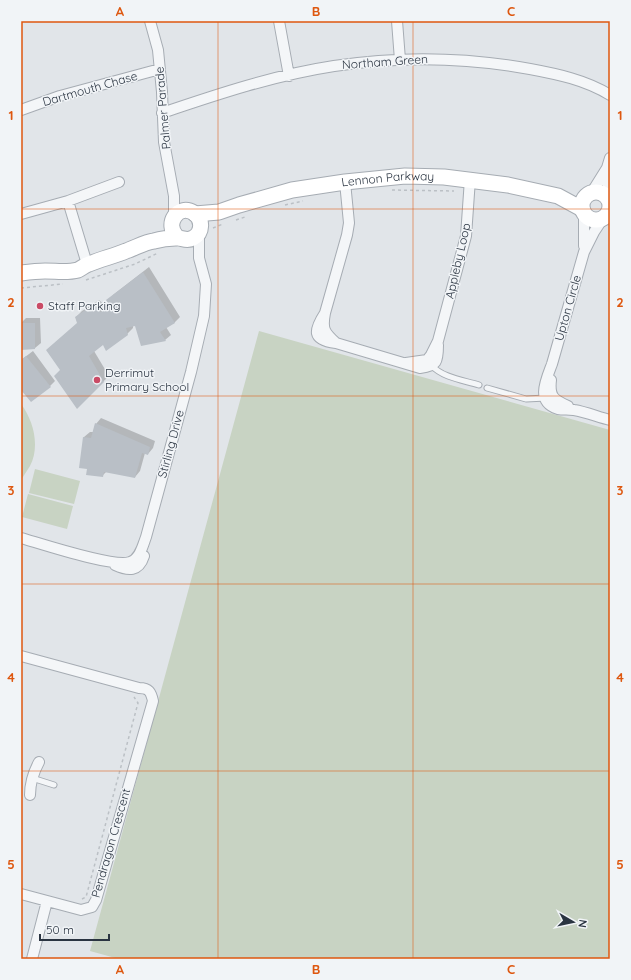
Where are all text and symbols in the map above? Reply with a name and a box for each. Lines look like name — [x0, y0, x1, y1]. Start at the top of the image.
text: A — [116, 3, 125, 19]
text: B — [312, 3, 320, 19]
text: C — [507, 3, 515, 19]
street label: Northam Green — [341, 51, 428, 72]
street label: Palmer Parade — [151, 66, 174, 150]
street label: Dartmouth Chase — [41, 68, 139, 109]
text: 1 — [8, 107, 14, 123]
text: 1 — [617, 107, 623, 123]
street label: Lennon Parkway — [340, 168, 435, 189]
street label: Appleby Loop — [442, 222, 474, 300]
street label: Upton Circle — [551, 273, 584, 342]
text: 2 — [7, 294, 15, 310]
text: 2 — [616, 294, 624, 310]
place label: Staff Parking — [48, 298, 120, 313]
marker: Staff Parking — [35, 301, 45, 311]
place label: Derrimut Primary School — [105, 365, 189, 394]
marker: Derrimut Primary School — [92, 375, 102, 385]
street label: Stirling Drive — [154, 408, 187, 480]
text: 3 — [8, 482, 15, 498]
text: 3 — [617, 482, 624, 498]
text: 4 — [7, 669, 15, 685]
text: 4 — [616, 669, 624, 685]
street label: Pendragon Crescent — [88, 786, 133, 899]
text: 5 — [7, 856, 15, 872]
text: 5 — [616, 856, 624, 872]
north arrow — [553, 902, 593, 942]
scale bar — [40, 916, 109, 942]
text: N — [575, 918, 590, 929]
text: 50 m — [46, 922, 74, 937]
text: A — [116, 961, 125, 977]
text: B — [312, 961, 320, 977]
text: C — [507, 961, 515, 977]

